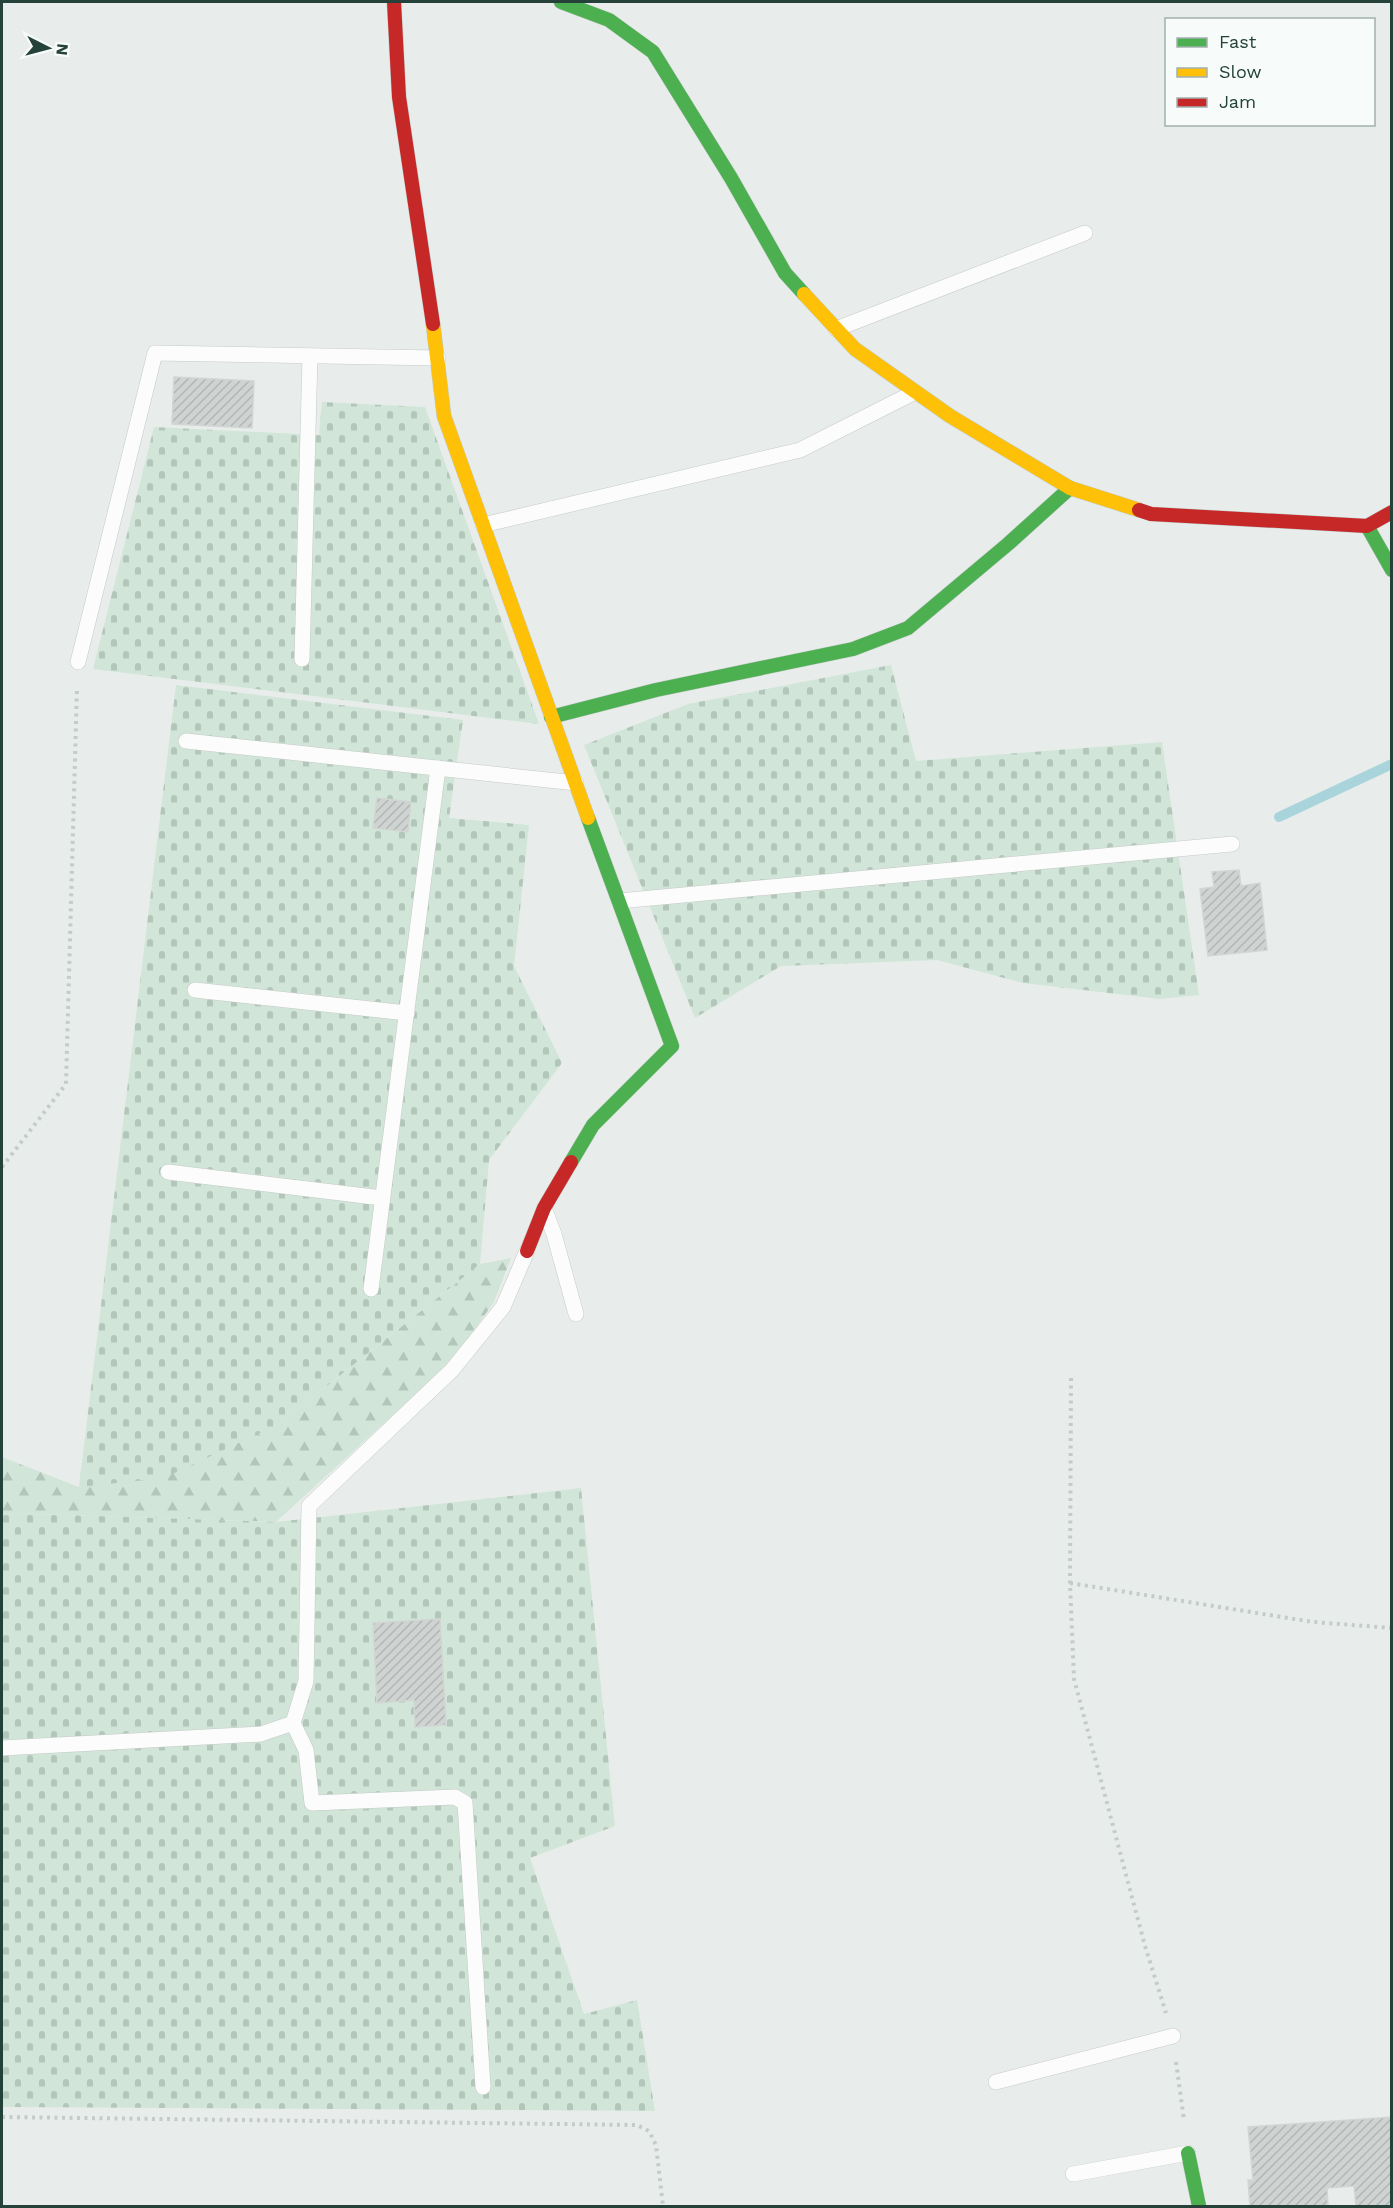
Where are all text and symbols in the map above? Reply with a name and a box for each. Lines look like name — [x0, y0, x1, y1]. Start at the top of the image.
north arrow — [18, 18, 78, 78]
legend — [1165, 18, 1375, 126]
text: Fast — [1219, 31, 1257, 52]
text: N — [52, 43, 72, 56]
text: Slow — [1219, 61, 1262, 82]
text: Jam — [1219, 91, 1256, 112]

